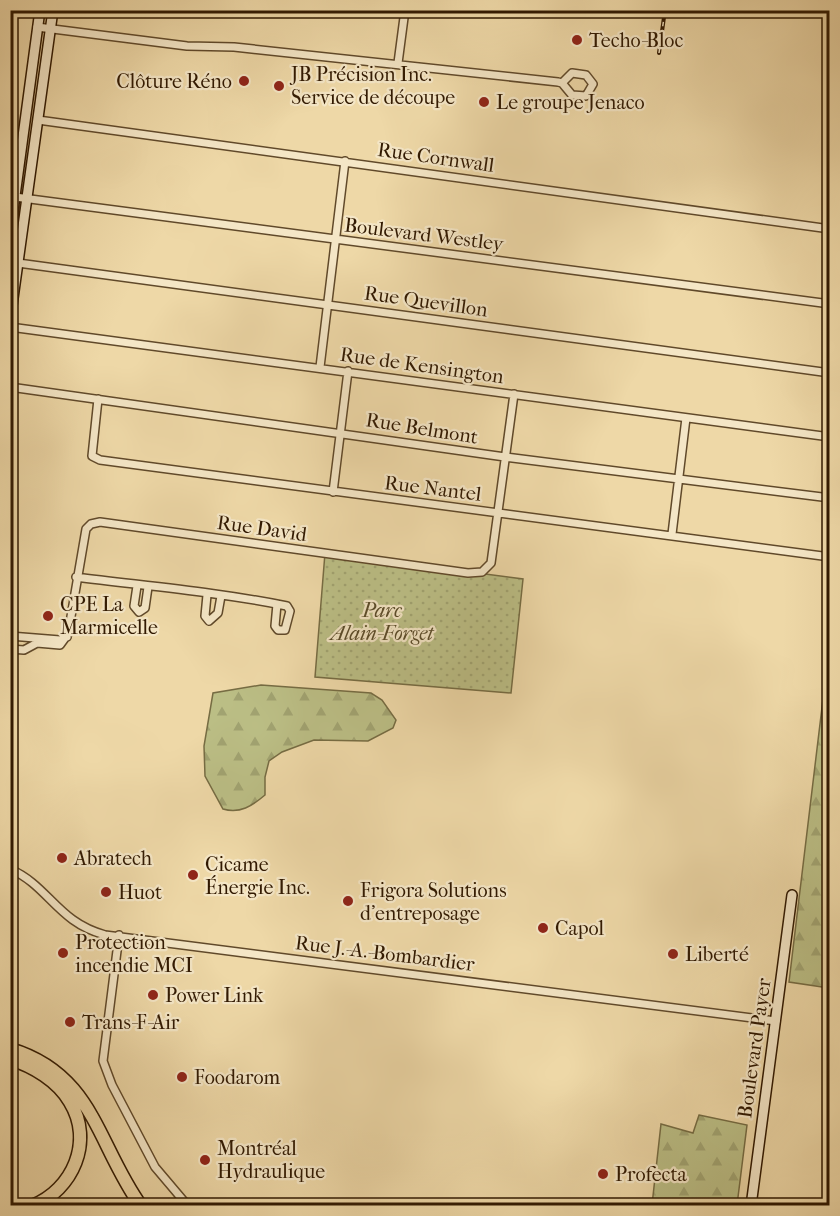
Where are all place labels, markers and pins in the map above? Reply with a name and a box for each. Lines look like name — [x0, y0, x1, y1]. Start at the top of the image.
place label: Techo-Bloc — [589, 29, 683, 52]
marker: Techo-Bloc — [570, 33, 584, 47]
place label: JB Précision Inc. Service de découpe — [289, 63, 455, 109]
place label: Clôture Réno — [116, 70, 232, 93]
marker: Clôture Réno — [237, 74, 251, 88]
marker: JB Précision Inc. Service de découpe — [272, 79, 286, 93]
place label: Le groupe Jenaco — [496, 91, 645, 114]
marker: Le groupe Jenaco — [477, 95, 491, 109]
place label: CPE La Marmicelle — [60, 593, 158, 639]
marker: CPE La Marmicelle — [41, 609, 55, 623]
place label: Abratech — [73, 847, 153, 870]
marker: Abratech — [55, 851, 69, 865]
place label: Cicame Énergie Inc. — [205, 853, 310, 899]
marker: Cicame Énergie Inc. — [186, 868, 200, 882]
place label: Frigora Solutions d'entreposage — [360, 879, 507, 925]
place label: Huot — [118, 881, 162, 904]
marker: Huot — [99, 885, 113, 899]
marker: Frigora Solutions d'entreposage — [341, 894, 355, 908]
place label: Capol — [555, 917, 605, 940]
marker: Capol — [536, 921, 550, 935]
place label: Protection incendie MCI — [75, 931, 193, 977]
place label: Liberté — [685, 943, 749, 966]
marker: Protection incendie MCI — [56, 946, 70, 960]
marker: Liberté — [666, 947, 680, 961]
place label: Power Link — [165, 984, 264, 1007]
marker: Power Link — [146, 988, 160, 1002]
place label: Trans-F-Air — [82, 1011, 180, 1034]
marker: Trans-F-Air — [63, 1015, 77, 1029]
place label: Foodarom — [194, 1066, 281, 1089]
marker: Foodarom — [175, 1070, 189, 1084]
place label: Montréal Hydraulique — [217, 1137, 325, 1183]
marker: Montréal Hydraulique — [198, 1153, 212, 1167]
place label: Profecta — [615, 1163, 688, 1186]
marker: Profecta — [596, 1167, 610, 1181]

